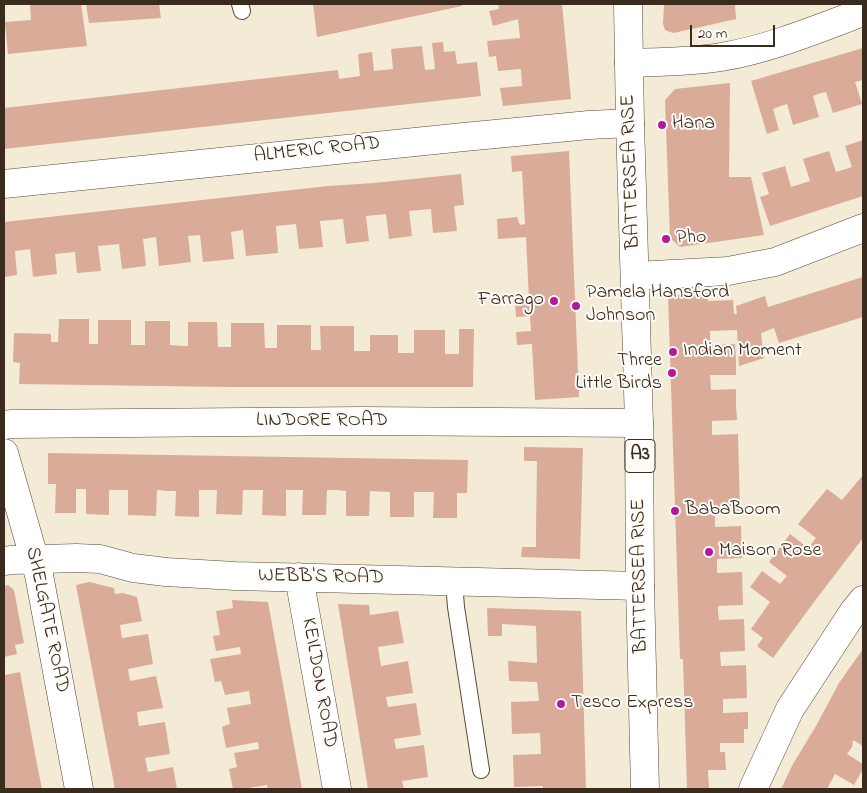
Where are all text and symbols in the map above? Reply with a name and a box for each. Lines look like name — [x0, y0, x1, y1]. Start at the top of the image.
scale bar — [692, 15, 777, 47]
text: 20 m — [698, 23, 727, 45]
street label: BATTERSEA RISE — [617, 94, 647, 250]
place label: Hana — [672, 113, 715, 137]
marker: Hana — [656, 119, 668, 131]
street label: ALMERIC ROAD — [253, 132, 381, 170]
place label: Pho — [676, 227, 706, 251]
marker: Pho — [660, 233, 672, 245]
place label: Pamela Hansford Johnson — [586, 282, 729, 329]
place label: Farrago — [478, 289, 544, 313]
marker: Farrago — [548, 295, 560, 307]
marker: Pamela Hansford Johnson — [570, 300, 582, 312]
place label: Indian Moment — [683, 340, 802, 364]
marker: Indian Moment — [667, 346, 679, 358]
place label: Three Little Birds — [576, 350, 662, 397]
marker: Three Little Birds — [666, 367, 678, 379]
street label: LINDORE ROAD — [256, 410, 388, 434]
road number: A3 — [625, 440, 655, 472]
street label: BATTERSEA RISE — [628, 498, 654, 654]
place label: BabaBoom — [685, 499, 780, 523]
marker: BabaBoom — [669, 505, 681, 517]
place label: Maison Rose — [719, 540, 822, 564]
street label: SHELGATE ROAD — [19, 545, 73, 695]
marker: Maison Rose — [703, 546, 715, 558]
street label: WEBB'S ROAD — [258, 565, 384, 591]
street label: KEILDON ROAD — [295, 616, 341, 750]
place label: Tesco Express — [571, 692, 693, 716]
marker: Tesco Express — [555, 698, 567, 710]

